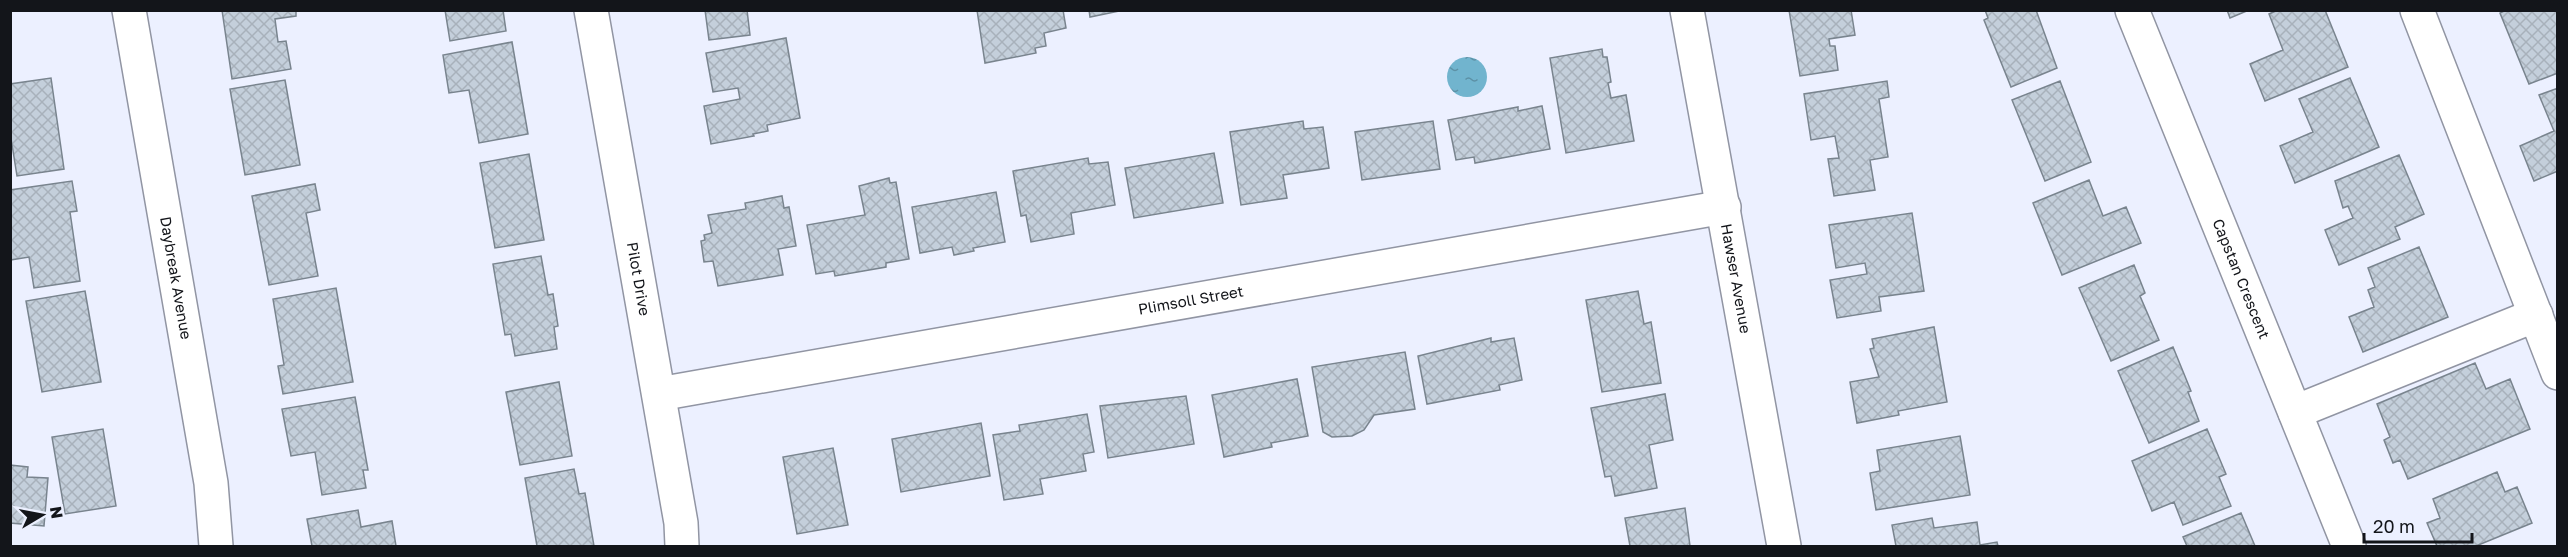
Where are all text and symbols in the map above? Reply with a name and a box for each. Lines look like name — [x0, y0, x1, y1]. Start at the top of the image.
street label: Daybreak Avenue — [157, 215, 196, 341]
street label: Capstan Crescent — [2209, 216, 2274, 341]
street label: Hawser Avenue — [1718, 222, 1755, 335]
street label: Pilot Drive — [624, 240, 655, 317]
street label: Plimsoll Street — [1137, 282, 1245, 318]
north arrow — [12, 485, 72, 545]
text: N — [46, 505, 68, 520]
scale bar — [2364, 506, 2472, 544]
text: 20 m — [2373, 515, 2415, 537]

